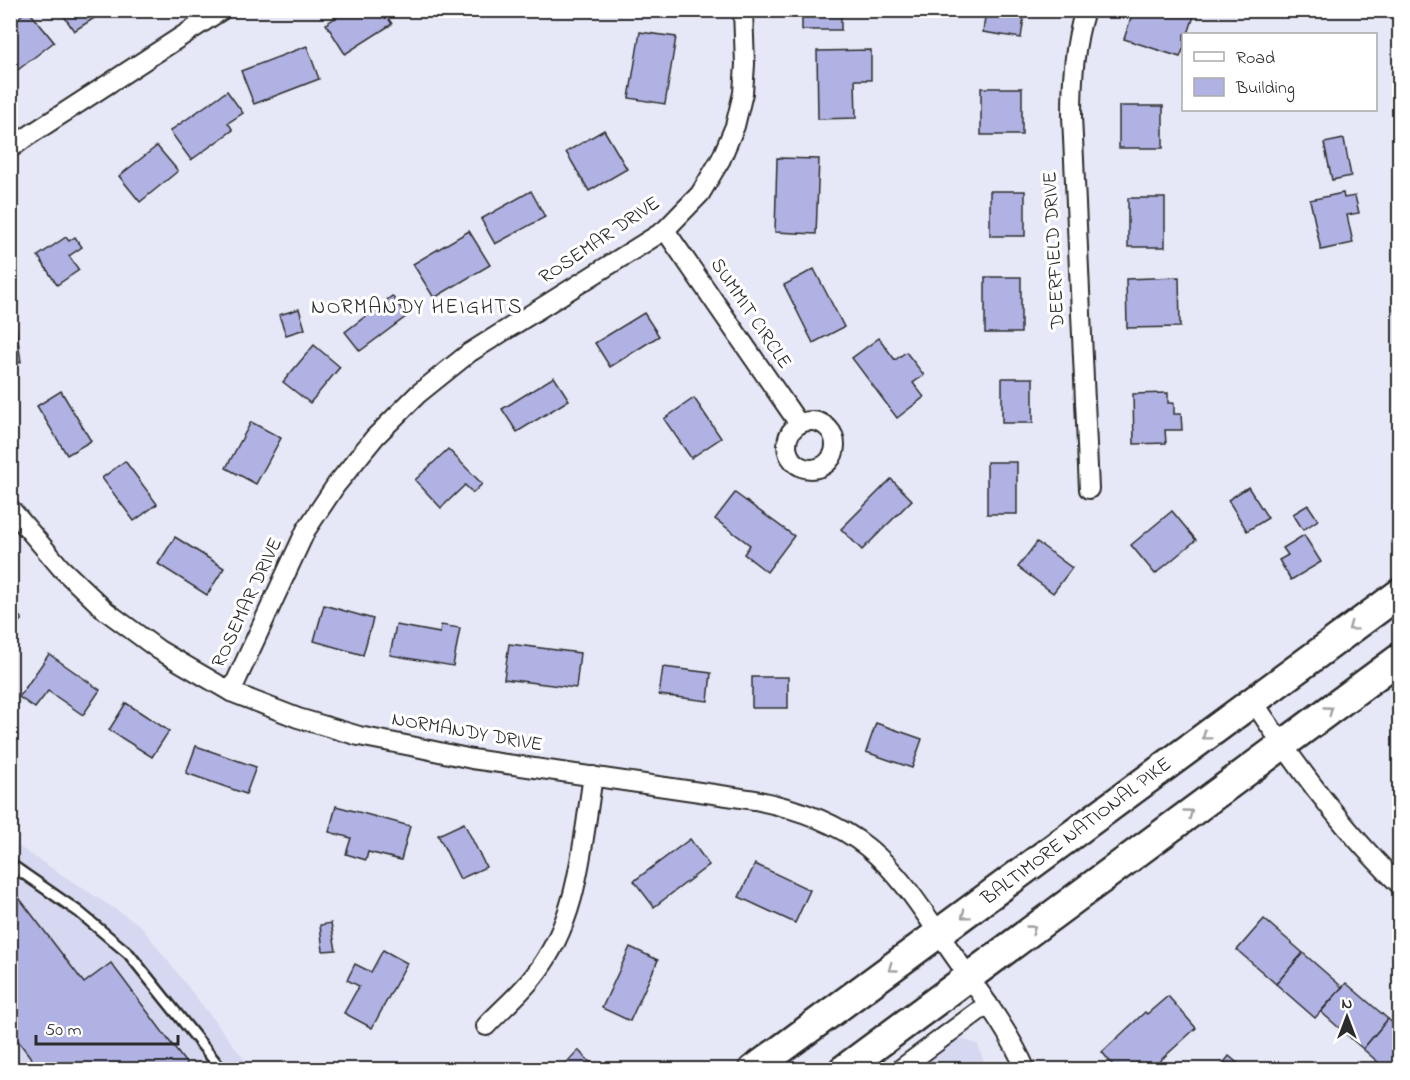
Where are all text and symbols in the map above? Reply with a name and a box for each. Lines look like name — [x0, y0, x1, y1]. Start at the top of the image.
legend — [1182, 33, 1377, 111]
text: Road — [1236, 46, 1275, 72]
text: Building — [1235, 76, 1295, 103]
street label: DEERFIELD DRIVE — [1036, 171, 1074, 330]
street label: ROSEMAR DRIVE — [534, 190, 666, 292]
street label: SUMMIT CIRCLE — [702, 253, 798, 375]
district label: NORMANDY HEIGHTS — [311, 293, 523, 323]
street label: ROSEMAR DRIVE — [205, 533, 291, 673]
one-way arrow — [1348, 620, 1359, 631]
street label: NORMANDY DRIVE — [389, 705, 545, 761]
one-way arrow — [1322, 706, 1333, 717]
one-way arrow — [1201, 729, 1212, 740]
street label: BALTIMORE NATIONAL PIKE — [975, 751, 1178, 914]
one-way arrow — [1183, 809, 1194, 820]
one-way arrow — [960, 907, 971, 918]
one-way arrow — [1026, 925, 1037, 936]
one-way arrow — [887, 961, 898, 972]
north arrow — [1317, 987, 1377, 1047]
text: N — [1342, 992, 1353, 1016]
scale bar — [36, 1008, 178, 1046]
text: 50 m — [45, 1018, 82, 1044]

